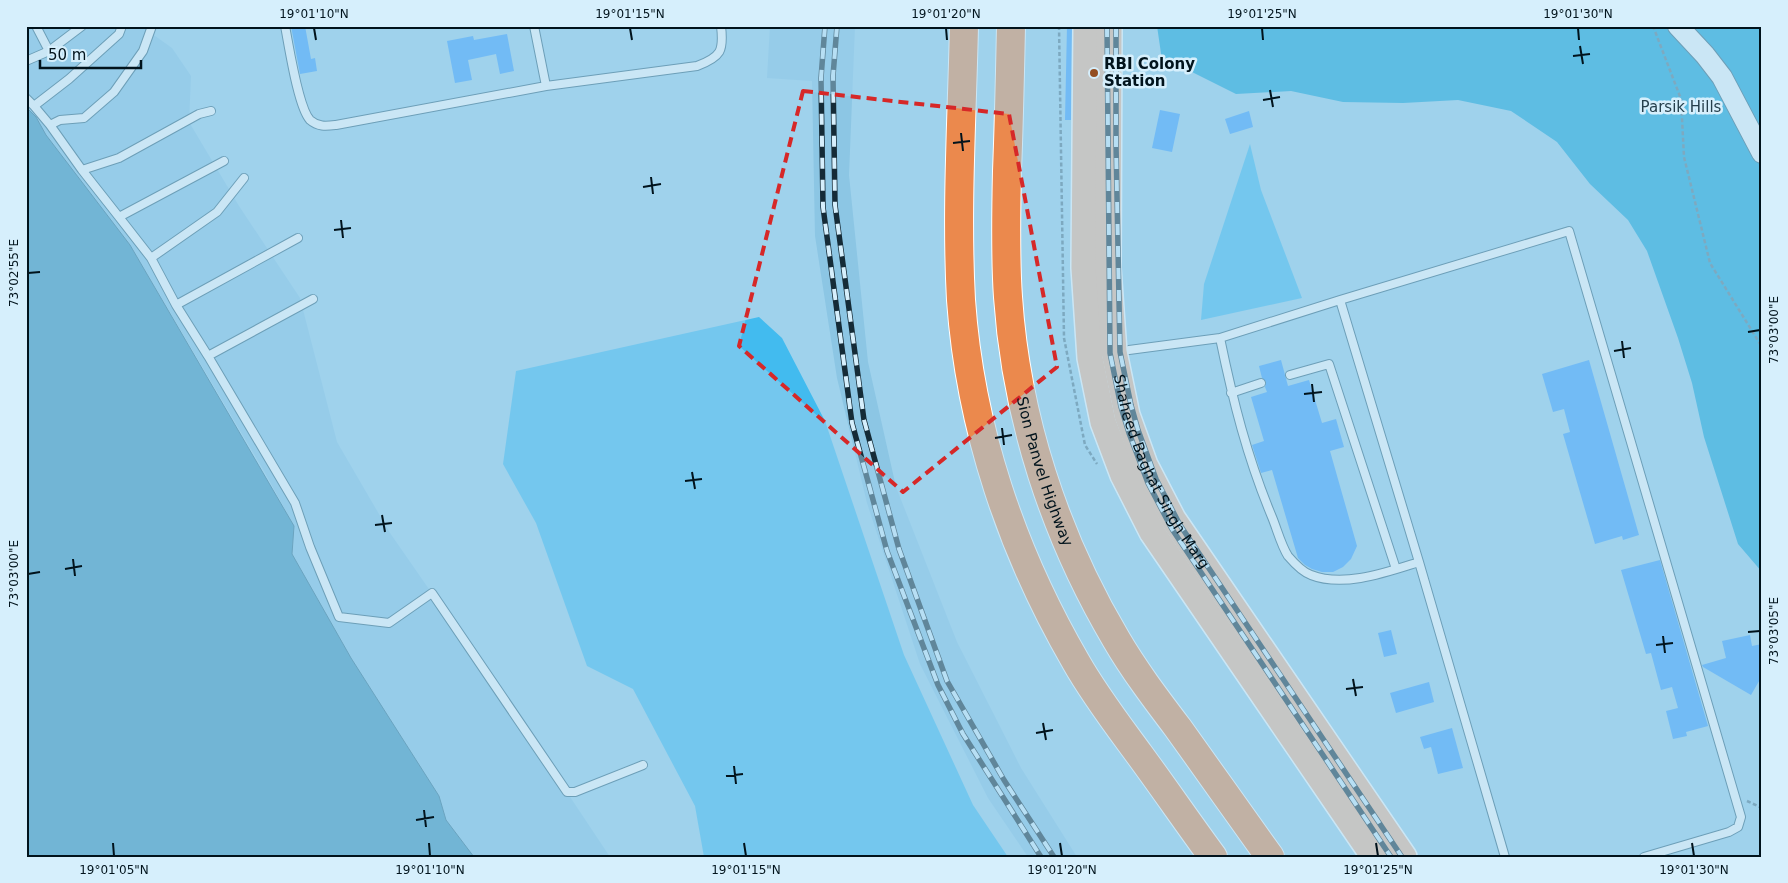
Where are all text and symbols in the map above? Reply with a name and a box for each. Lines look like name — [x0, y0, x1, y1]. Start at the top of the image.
text: 19°01'10"N — [279, 7, 349, 21]
text: 19°01'15"N — [595, 7, 665, 21]
text: 19°01'20"N — [911, 7, 981, 21]
text: 19°01'25"N — [1227, 7, 1297, 21]
text: 19°01'30"N — [1543, 7, 1613, 21]
scale bar — [40, 38, 141, 70]
text: 50 m — [48, 46, 86, 64]
place label: RBI Colony Station — [1104, 55, 1195, 90]
marker: RBI Colony Station — [1088, 67, 1100, 79]
park label: Parsik Hills — [1641, 98, 1722, 116]
text: 73°02'55"E — [7, 239, 21, 307]
text: 73°03'00"E — [1767, 296, 1781, 364]
street label: Shaheed Baghat Singh Marg — [1110, 373, 1213, 572]
street label: Sion Panvel Highway — [1013, 395, 1077, 549]
text: 73°03'00"E — [7, 540, 21, 608]
text: 73°03'05"E — [1767, 597, 1781, 665]
text: 19°01'05"N — [79, 863, 149, 877]
text: 19°01'10"N — [395, 863, 465, 877]
text: 19°01'15"N — [711, 863, 781, 877]
text: 19°01'20"N — [1027, 863, 1097, 877]
text: 19°01'25"N — [1343, 863, 1413, 877]
text: 19°01'30"N — [1659, 863, 1729, 877]

